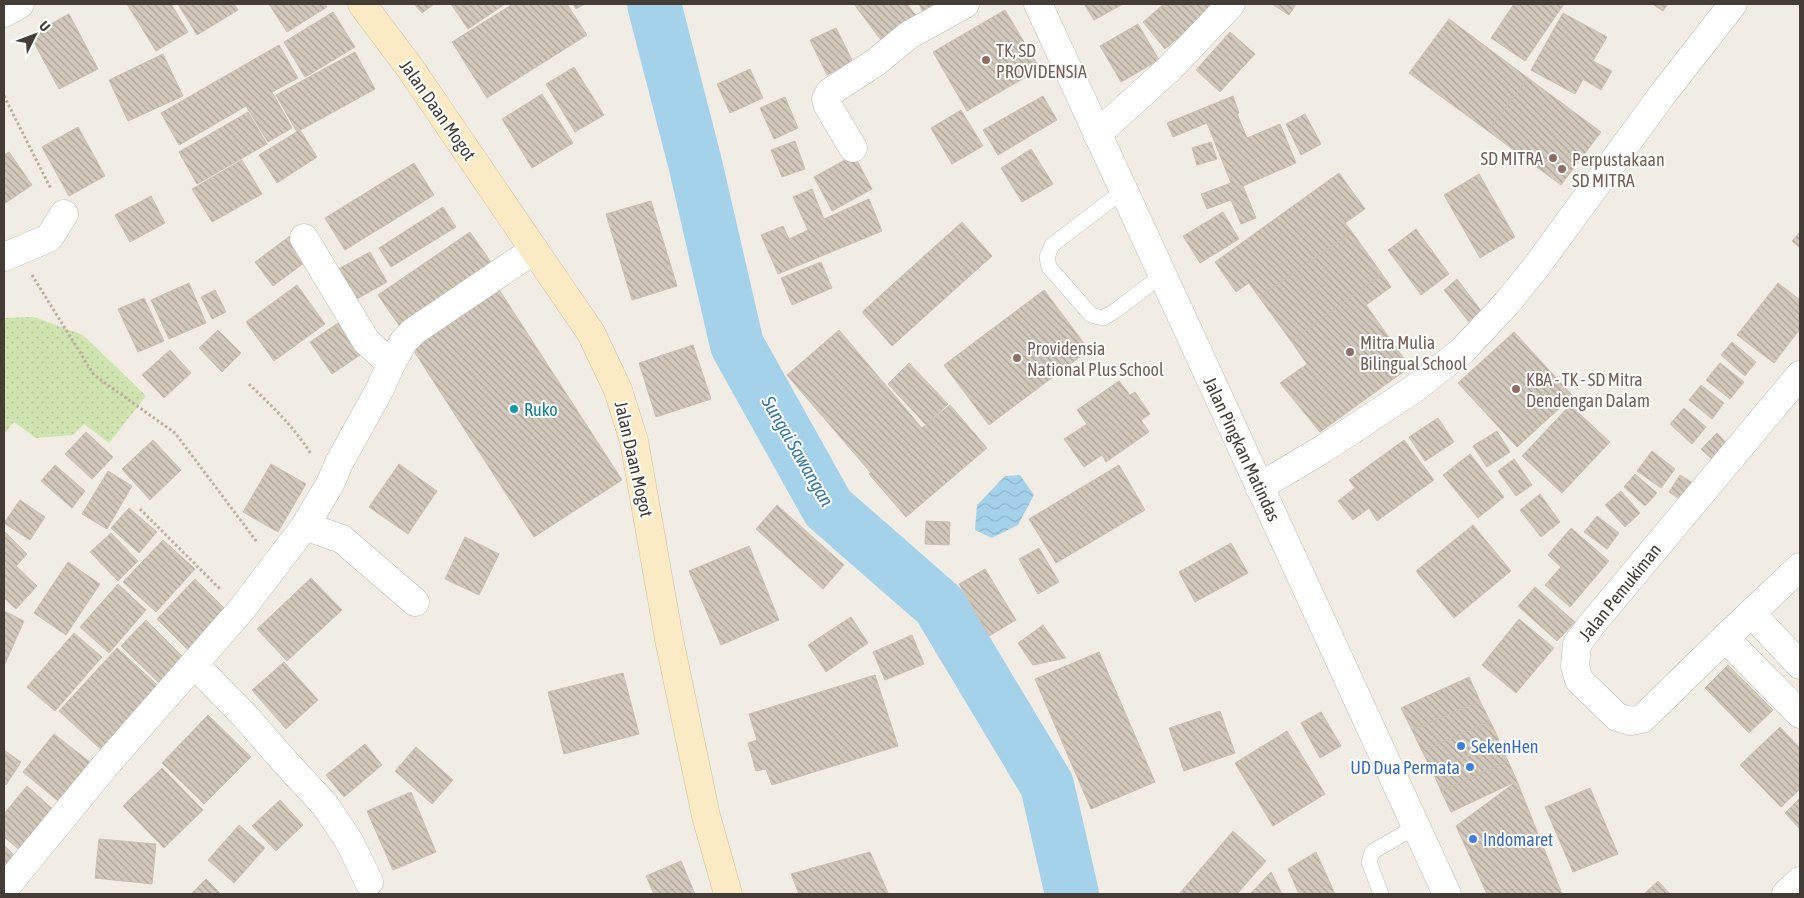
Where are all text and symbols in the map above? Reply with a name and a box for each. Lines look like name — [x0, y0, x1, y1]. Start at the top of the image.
north arrow — [10, 10, 60, 60]
text: U — [36, 18, 53, 35]
place label: TK, SD PROVIDENSIA — [996, 40, 1087, 82]
marker: TK, SD PROVIDENSIA — [980, 54, 992, 66]
street label: Jalan Daan Mogot — [396, 56, 480, 164]
place label: SD MITRA — [1481, 148, 1543, 169]
place label: Perpustakaan SD MITRA — [1572, 149, 1665, 191]
marker: SD MITRA — [1547, 152, 1559, 164]
marker: Perpustakaan SD MITRA — [1556, 163, 1568, 175]
place label: Mitra Mulia Bilingual School — [1360, 332, 1467, 374]
place label: Providensia National Plus School — [1027, 338, 1164, 380]
marker: Mitra Mulia Bilingual School — [1344, 346, 1356, 358]
marker: Providensia National Plus School — [1011, 352, 1023, 364]
place label: KBA - TK - SD Mitra Dendengan Dalam — [1526, 369, 1650, 411]
street label: Jalan Pingkan Matindas — [1199, 374, 1285, 524]
marker: KBA - TK - SD Mitra Dendengan Dalam — [1510, 383, 1522, 395]
water label: Sungai Sawangan — [757, 391, 838, 510]
place label: Ruko — [524, 399, 558, 420]
street label: Jalan Daan Mogot — [610, 399, 658, 519]
marker: Ruko — [508, 403, 520, 415]
street label: Jalan Pemukiman — [1575, 539, 1665, 645]
place label: SekenHen — [1471, 736, 1539, 757]
marker: SekenHen — [1455, 740, 1467, 752]
place label: UD Dua Permata — [1350, 757, 1460, 778]
marker: UD Dua Permata — [1464, 761, 1476, 773]
place label: Indomaret — [1483, 829, 1553, 850]
marker: Indomaret — [1467, 833, 1479, 845]

